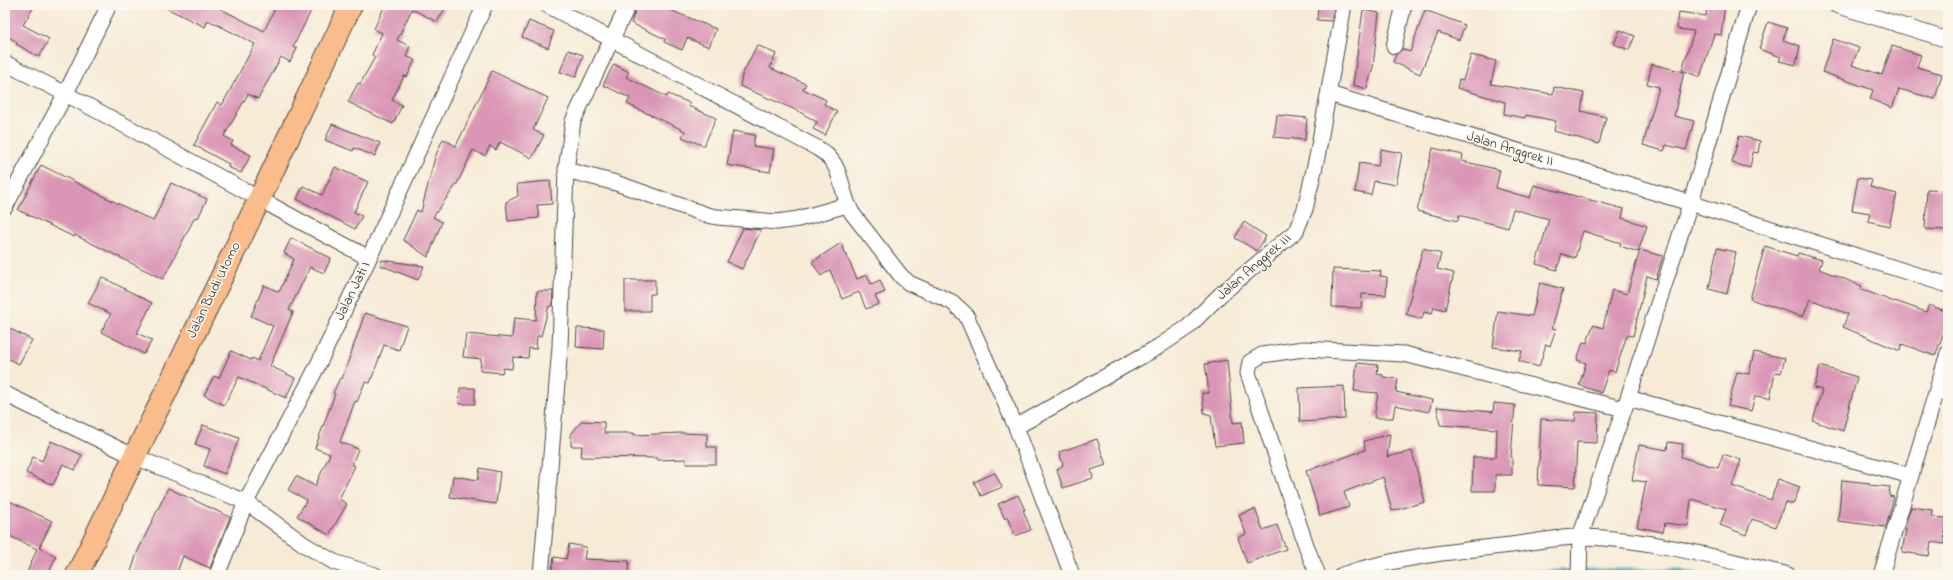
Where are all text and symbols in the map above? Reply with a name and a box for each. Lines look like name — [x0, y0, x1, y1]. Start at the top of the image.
street label: Jalan Anggrek II — [1464, 126, 1556, 173]
street label: Jalan Anggrek III — [1212, 229, 1297, 306]
street label: Jalan Budi Utomo — [182, 238, 246, 342]
street label: Jalan Jati I — [330, 258, 376, 324]

